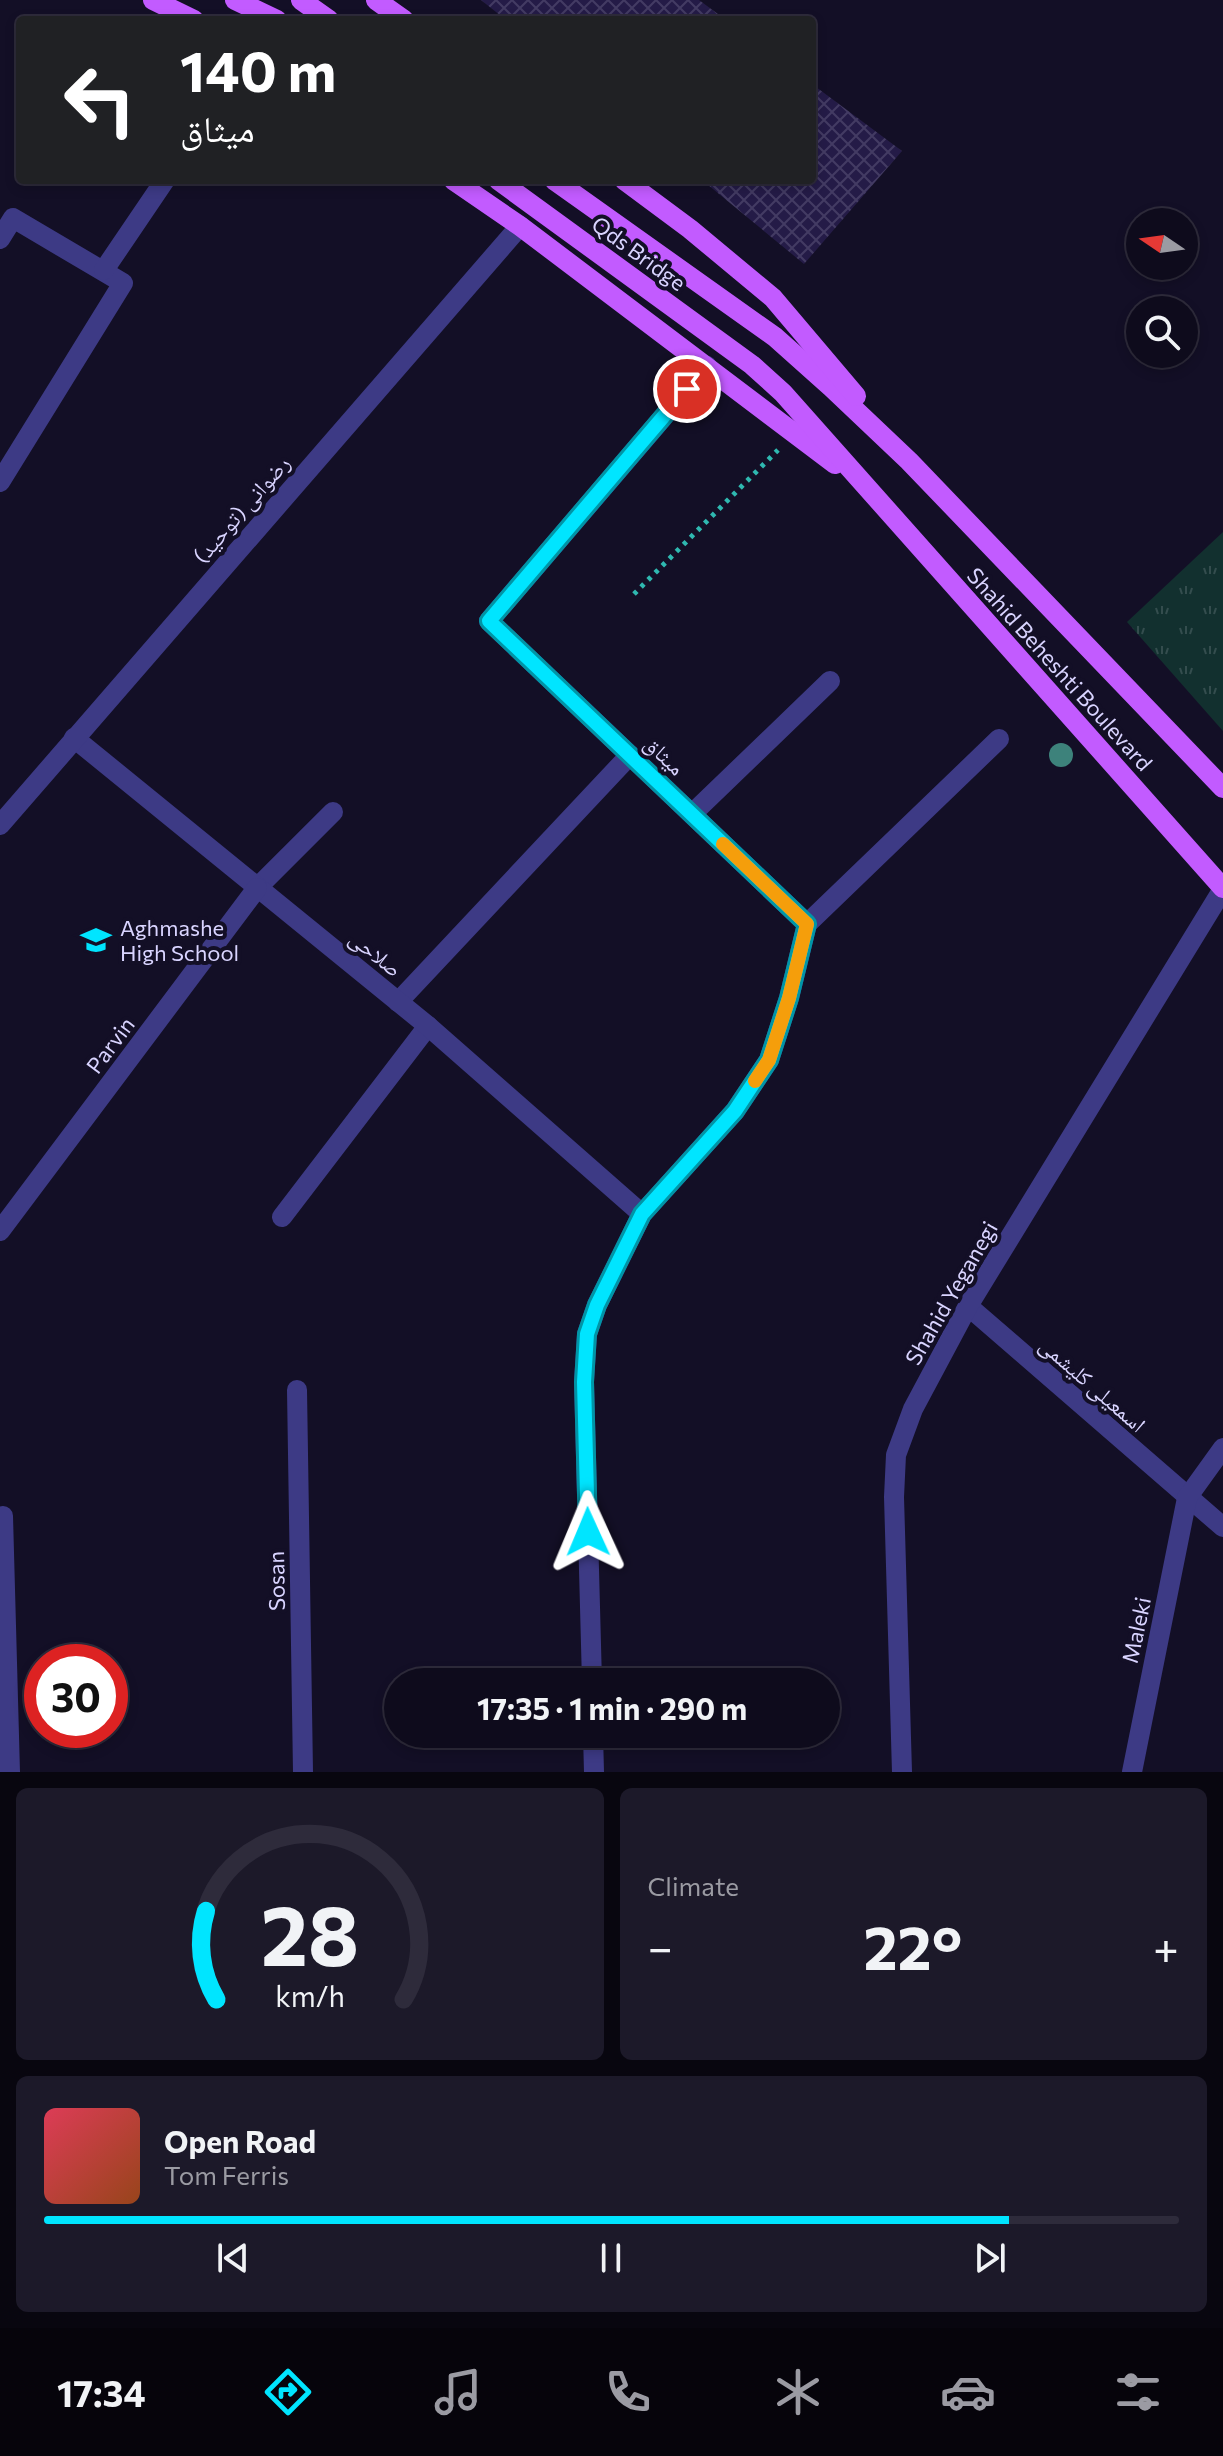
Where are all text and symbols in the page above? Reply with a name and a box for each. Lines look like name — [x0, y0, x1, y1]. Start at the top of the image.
text: 140 m — [180, 35, 336, 104]
icon: left — [48, 48, 152, 152]
text: میثاق — [180, 105, 255, 149]
north arrow — [1126, 208, 1198, 280]
map controls — [1126, 208, 1198, 368]
street label: Qds Bridge — [587, 210, 691, 296]
button: search — [1126, 296, 1198, 368]
pin — [653, 355, 721, 423]
icon: arrive — [665, 367, 709, 411]
street label: رضوانی (توحید) — [187, 450, 296, 569]
street label: Shahid Beheshti Boulevard — [962, 562, 1158, 776]
street label: میثاق — [638, 729, 691, 781]
place label: Aghmashe High School — [120, 914, 239, 966]
school or university icon: Aghmashe High School — [79, 923, 113, 957]
street label: صلاحی — [344, 924, 408, 983]
street label: Parvin — [80, 1011, 140, 1079]
street label: Shahid Yeganegi — [899, 1216, 1003, 1370]
street label: اسمعیلی کلیشمی — [1034, 1331, 1152, 1438]
position arrow — [546, 1490, 630, 1574]
street label: Sosan — [262, 1551, 290, 1611]
street label: Maleki — [1116, 1594, 1156, 1666]
speed limit sign: 30 — [24, 1644, 128, 1748]
text: 17:35 · 1 min · 290 m — [477, 1689, 747, 1726]
text: Climate — [648, 1870, 739, 1901]
text: 28 — [261, 1881, 359, 1983]
text: 22° — [863, 1909, 962, 1982]
text: − — [648, 1919, 673, 1973]
text: + — [1153, 1919, 1179, 1973]
text: km/h — [275, 1978, 345, 2013]
text: Open Road — [164, 2122, 316, 2159]
text: Tom Ferris — [164, 2159, 289, 2190]
icon: previous — [211, 2236, 255, 2280]
icon: pause — [589, 2236, 633, 2280]
icon: next — [968, 2236, 1012, 2280]
icon: directions — [260, 2364, 316, 2420]
icon: music — [430, 2364, 486, 2420]
icon: phone — [600, 2364, 656, 2420]
icon: climate — [770, 2364, 826, 2420]
icon: car — [940, 2364, 996, 2420]
icon: filters — [1110, 2364, 1166, 2420]
text: 17:34 — [57, 2370, 146, 2414]

